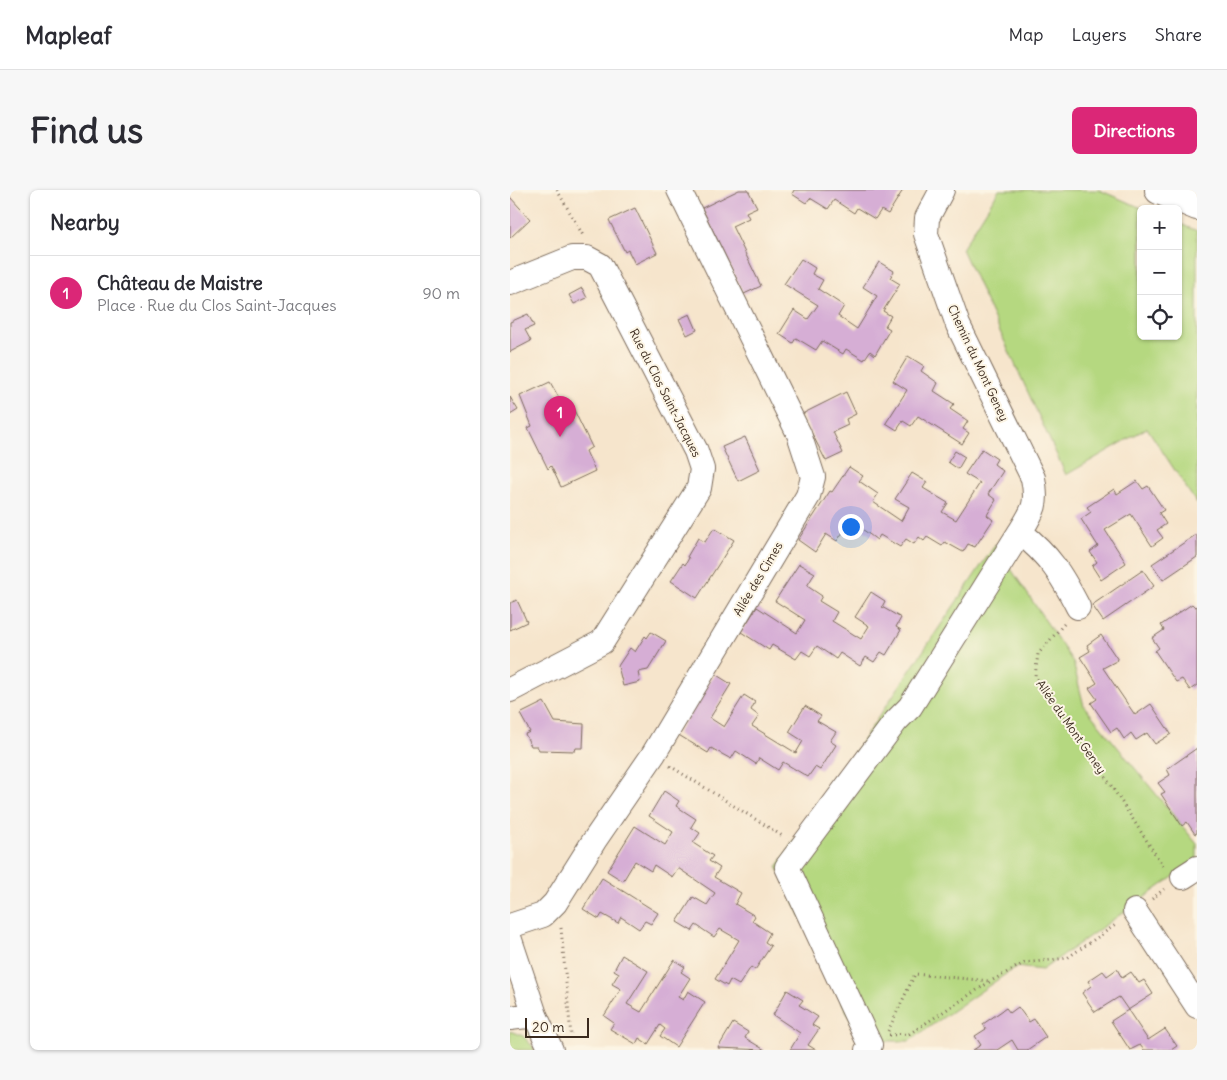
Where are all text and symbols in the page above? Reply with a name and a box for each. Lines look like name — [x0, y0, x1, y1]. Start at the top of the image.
text: Mapleaf — [25, 20, 112, 50]
text: Map — [1008, 23, 1043, 46]
text: Layers — [1071, 23, 1127, 46]
text: Share — [1155, 23, 1202, 46]
button: Directions — [1072, 107, 1197, 154]
text: Find us — [30, 108, 143, 152]
map controls — [1137, 205, 1182, 340]
button: + — [1137, 205, 1182, 250]
text: Nearby — [50, 209, 120, 236]
button: − — [1137, 250, 1182, 295]
text: Château de Maistre — [97, 271, 263, 295]
text: 1 — [63, 283, 69, 303]
text: 90 m — [422, 283, 460, 303]
text: Place · Rue du Clos Saint-Jacques — [97, 295, 337, 315]
button: locate — [1137, 295, 1182, 340]
street label: Chemin du Mont Geney — [945, 302, 1012, 423]
street label: Rue du Clos Saint-Jacques — [626, 326, 704, 460]
pin: 1 — [544, 396, 576, 437]
your location — [838, 514, 864, 540]
street label: Allée des Cimes — [730, 539, 786, 618]
street label: Allée du Mont Geney — [1033, 677, 1109, 777]
scale bar — [525, 1015, 589, 1038]
text: 20 m — [532, 1018, 565, 1036]

